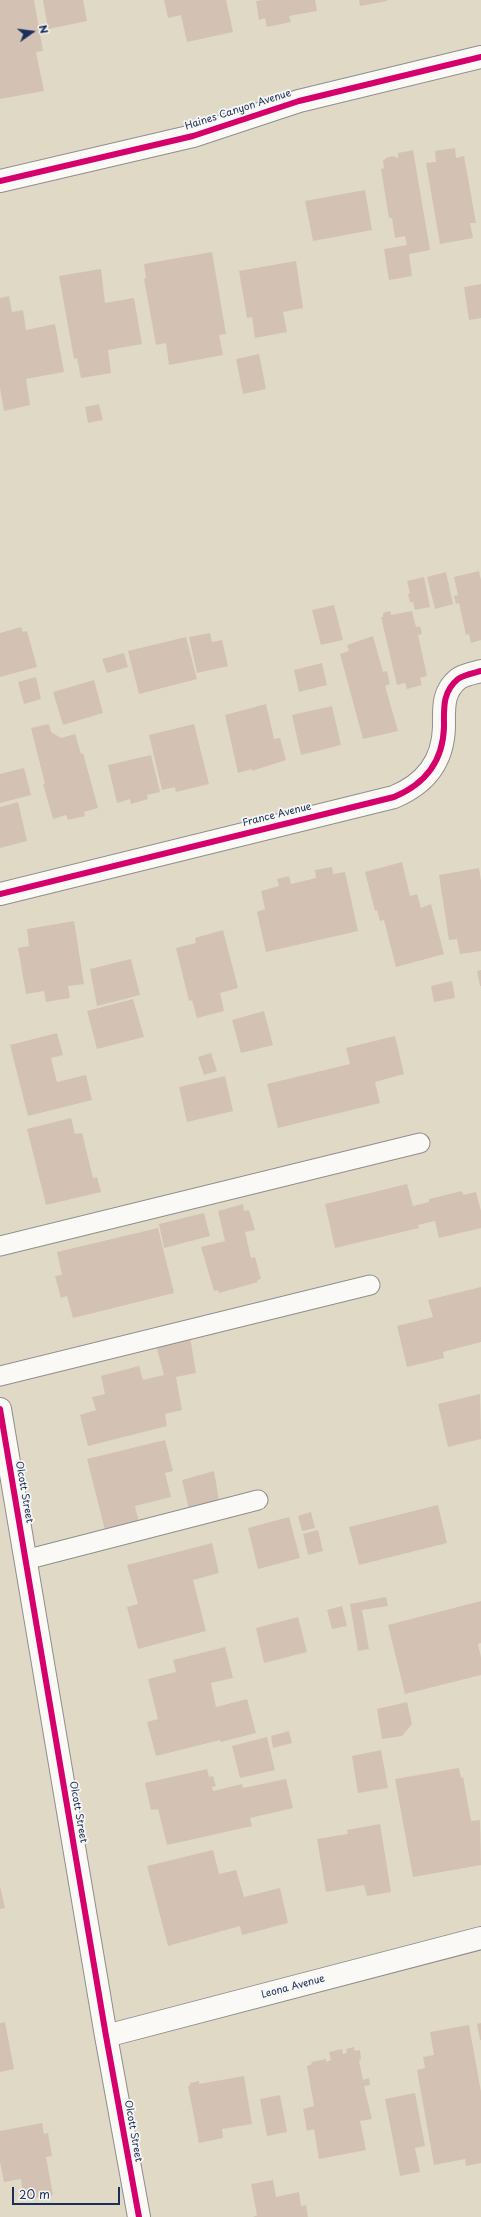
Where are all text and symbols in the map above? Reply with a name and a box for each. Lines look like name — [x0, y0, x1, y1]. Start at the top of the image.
north arrow — [12, 12, 52, 52]
text: N — [35, 23, 53, 35]
street label: Haines Canyon Avenue — [183, 87, 293, 133]
street label: France Avenue — [241, 801, 313, 829]
street label: Olcott Street — [13, 1460, 35, 1524]
street label: Olcott Street — [67, 1780, 89, 1844]
street label: Leona Avenue — [260, 1973, 326, 2001]
street label: Olcott Street — [122, 2099, 144, 2163]
scale bar — [14, 2179, 122, 2205]
text: 20 m — [19, 2185, 50, 2203]

